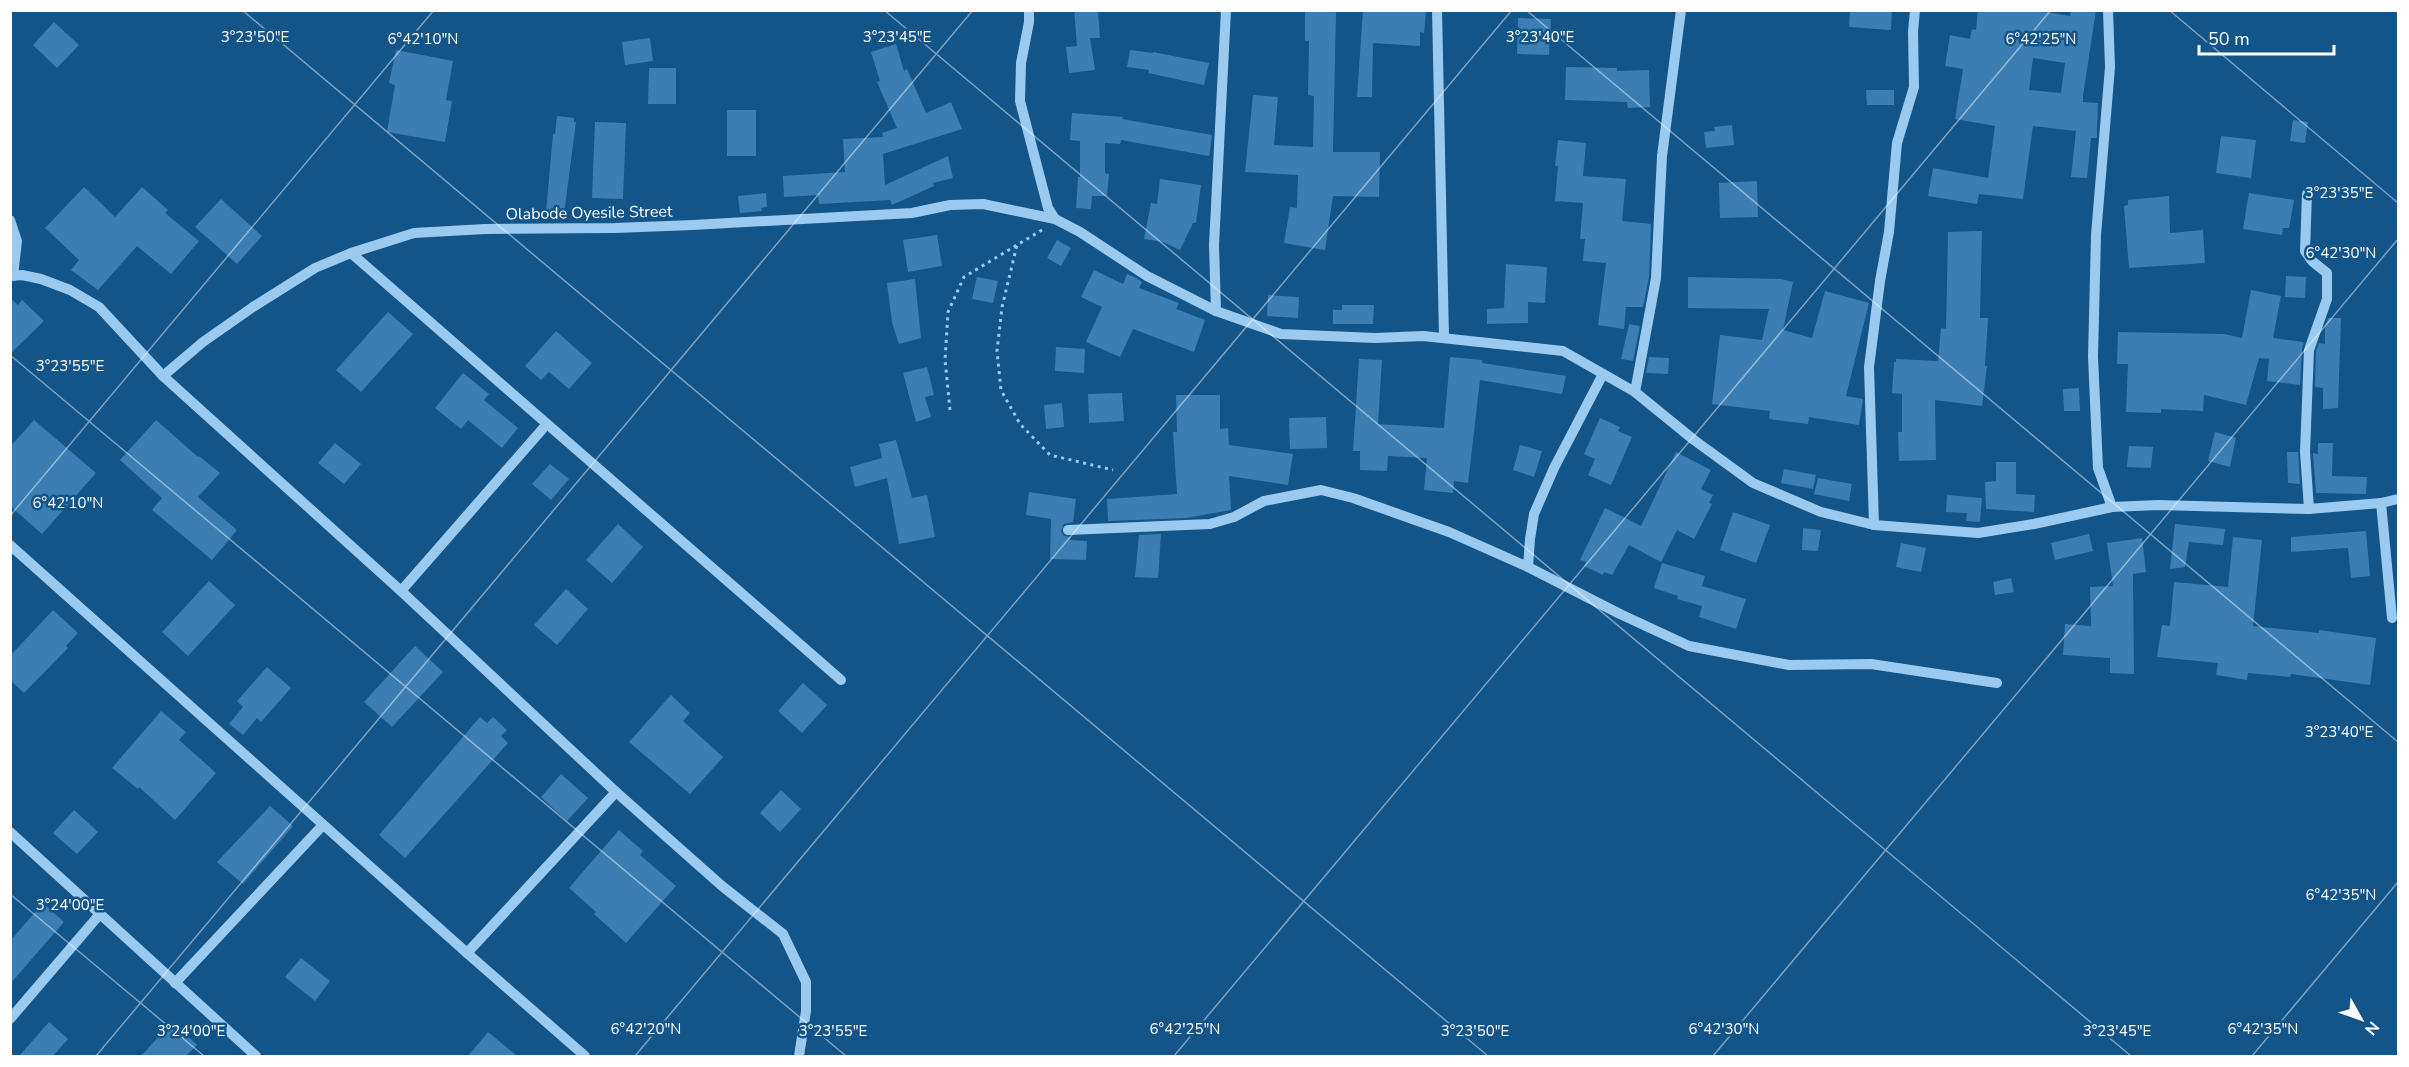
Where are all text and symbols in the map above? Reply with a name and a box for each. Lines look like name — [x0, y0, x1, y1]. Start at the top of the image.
scale bar — [2199, 18, 2334, 56]
text: 3°23'50"E — [221, 27, 289, 47]
text: 3°23'45"E — [863, 27, 931, 47]
text: 3°23'40"E — [1506, 27, 1574, 47]
text: 50 m — [2208, 27, 2250, 51]
text: 6°42'10"N — [388, 29, 458, 49]
text: 6°42'25"N — [2006, 29, 2076, 49]
text: 3°23'35"E — [2305, 183, 2373, 203]
street label: Olabode Oyesile Street — [505, 201, 673, 225]
text: 6°42'30"N — [2306, 243, 2376, 263]
text: 3°23'55"E — [36, 356, 104, 376]
text: 6°42'10"N — [33, 493, 103, 513]
text: 3°23'40"E — [2305, 722, 2373, 742]
text: 6°42'35"N — [2306, 885, 2376, 905]
text: 3°24'00"E — [36, 895, 104, 915]
north arrow — [2331, 989, 2391, 1049]
text: N — [2359, 1016, 2384, 1040]
text: 6°42'20"N — [611, 1019, 681, 1039]
text: 6°42'25"N — [1150, 1019, 1220, 1039]
text: 6°42'30"N — [1689, 1019, 1759, 1039]
text: 6°42'35"N — [2228, 1019, 2298, 1039]
text: 3°24'00"E — [157, 1021, 225, 1041]
text: 3°23'55"E — [799, 1021, 867, 1041]
text: 3°23'50"E — [1441, 1021, 1509, 1041]
text: 3°23'45"E — [2083, 1021, 2151, 1041]

